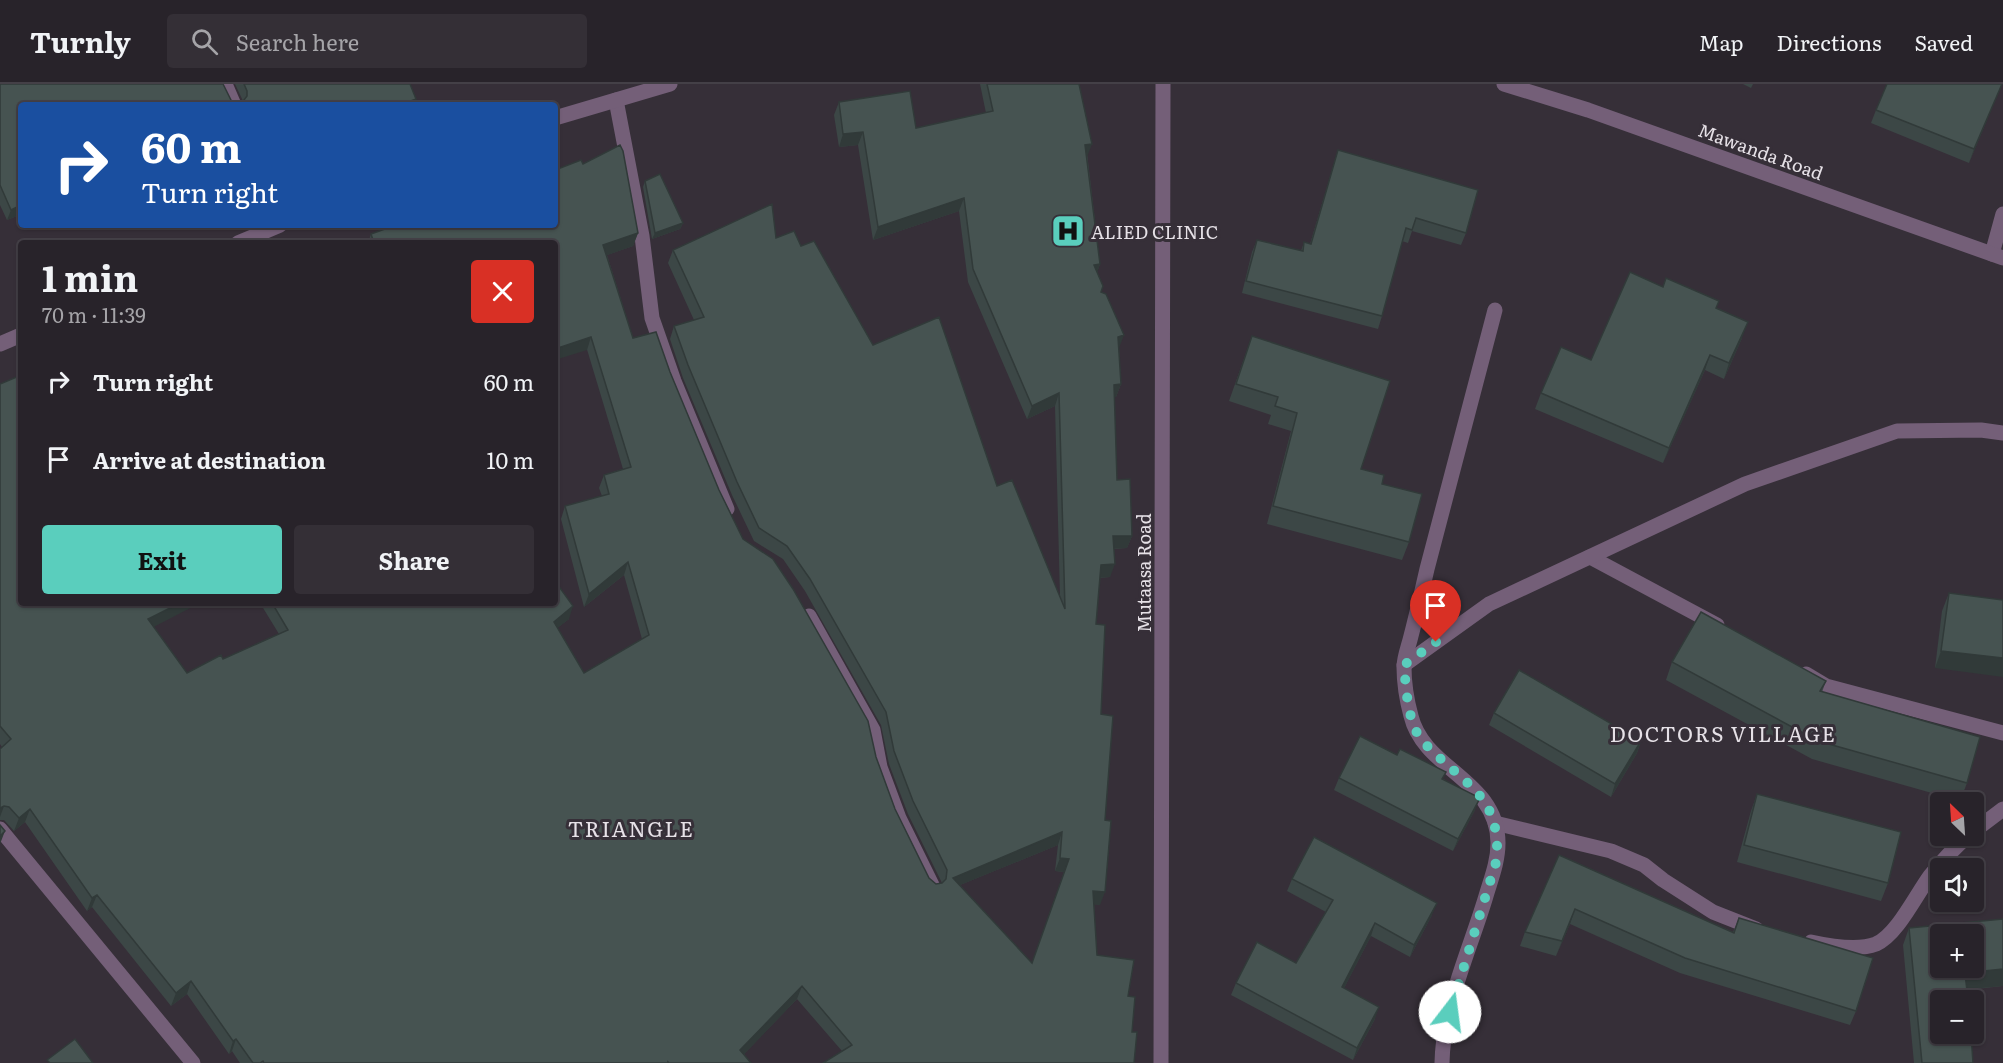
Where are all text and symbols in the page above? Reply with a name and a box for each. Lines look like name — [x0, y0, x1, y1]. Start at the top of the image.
search box — [167, 14, 587, 68]
text: Turnly — [30, 20, 131, 62]
icon: search — [188, 25, 221, 58]
text: Search here — [236, 25, 359, 58]
text: Map — [1699, 26, 1744, 57]
text: Directions — [1777, 26, 1882, 57]
text: Saved — [1915, 26, 1973, 57]
text: 60 m — [141, 114, 242, 176]
street label: Mawanda Road — [1695, 116, 1827, 186]
icon: right — [42, 126, 120, 204]
text: Turn right — [141, 171, 278, 211]
hospital icon: ALIED CLINIC — [1050, 213, 1086, 249]
place label: ALIED CLINIC — [1091, 218, 1218, 245]
text: 1 min — [42, 250, 138, 303]
button: close — [471, 260, 534, 323]
text: 70 m · 11:39 — [42, 299, 146, 329]
icon: right — [42, 365, 75, 398]
text: Turn right — [93, 365, 213, 398]
text: 60 m — [484, 365, 534, 398]
icon: arrive — [42, 443, 75, 476]
text: Arrive at destination — [93, 443, 326, 476]
text: 10 m — [487, 443, 534, 476]
street label: Mutaasa Road — [1130, 513, 1157, 633]
button: Exit — [42, 525, 282, 594]
button: Share — [294, 525, 534, 594]
pin — [1410, 580, 1461, 642]
icon: arrive — [1419, 589, 1452, 622]
district label: DOCTORS VILLAGE — [1610, 717, 1836, 748]
north arrow — [1930, 792, 1984, 846]
map controls — [1930, 792, 1984, 1044]
district label: TRIANGLE — [568, 812, 694, 843]
button: sound — [1930, 858, 1984, 912]
button: + — [1930, 924, 1984, 978]
position arrow — [1418, 980, 1482, 1044]
button: − — [1930, 990, 1984, 1044]

